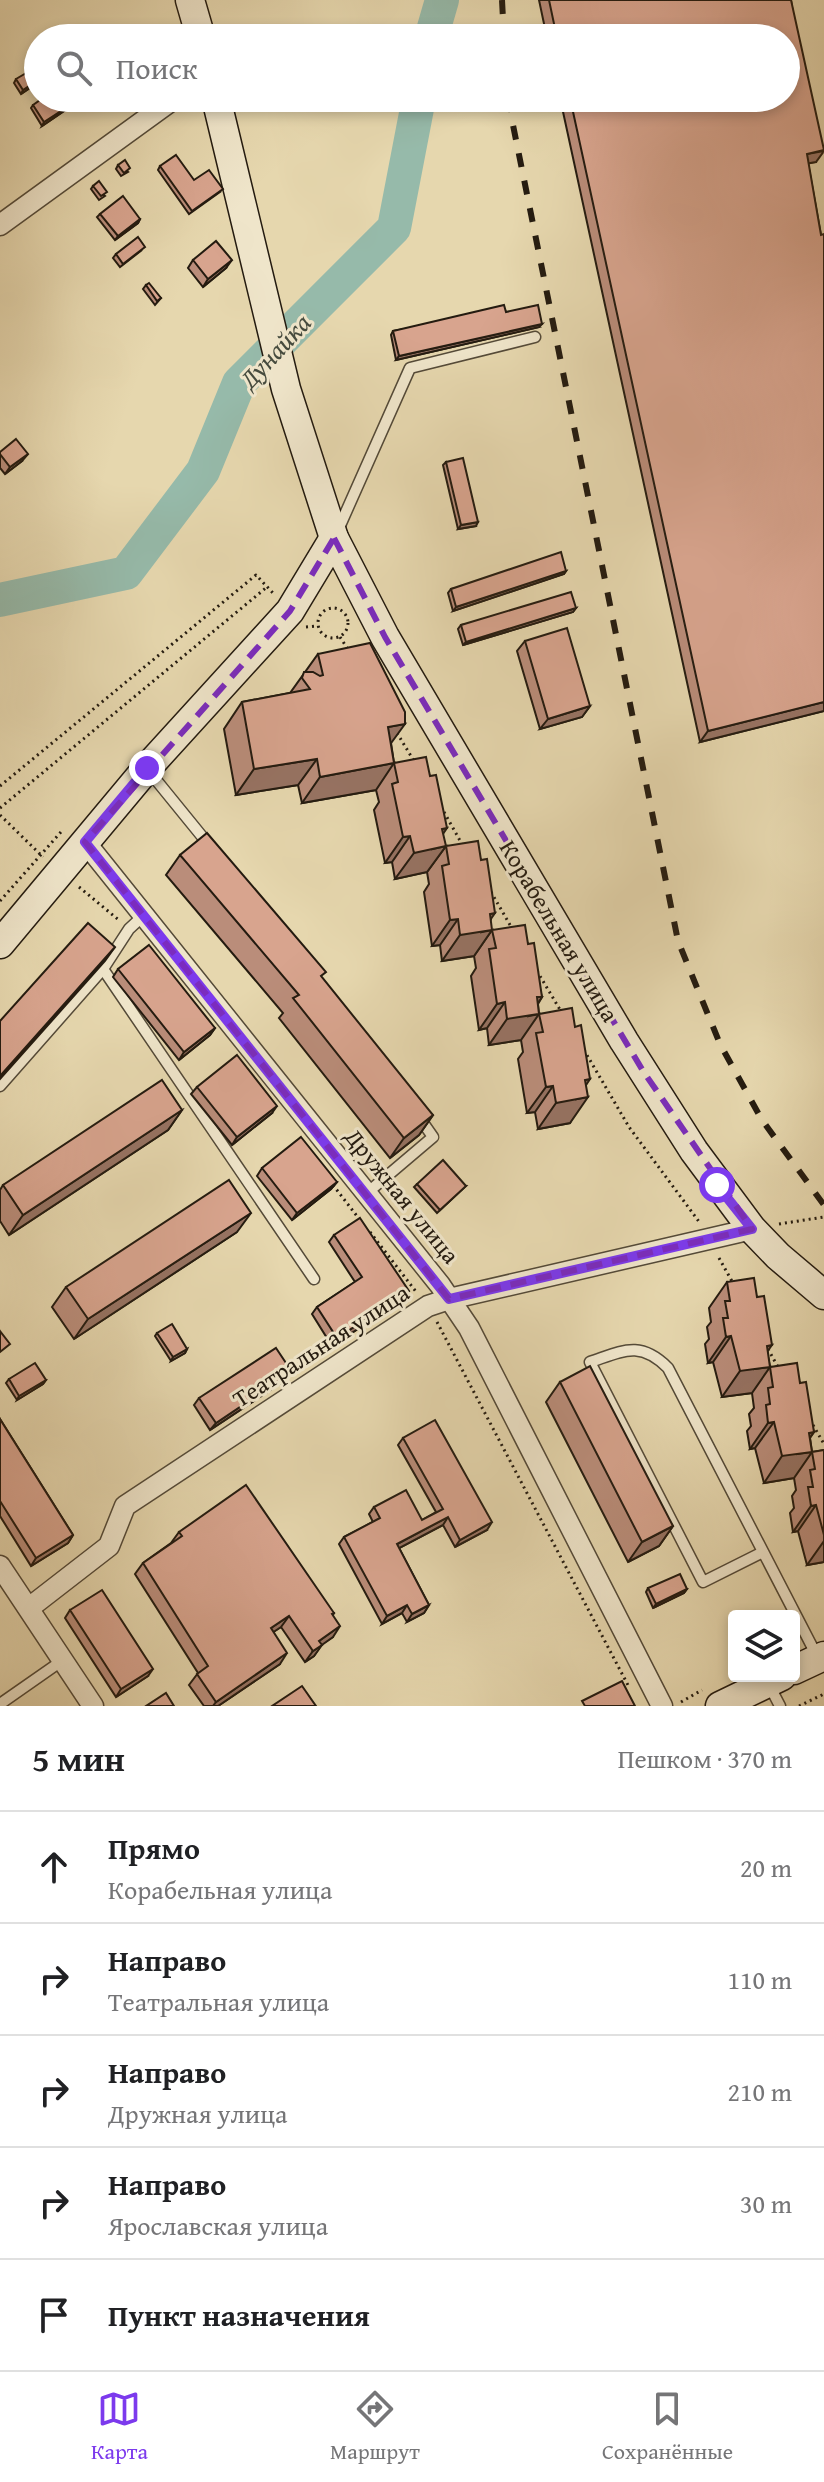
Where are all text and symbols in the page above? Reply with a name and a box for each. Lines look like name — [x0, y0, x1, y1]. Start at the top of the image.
search box — [24, 24, 800, 112]
icon: search — [52, 46, 96, 90]
text: Поиск — [116, 46, 198, 90]
water label: Дунайка — [228, 304, 320, 398]
route end — [129, 750, 165, 786]
street label: Корабельная улица — [491, 833, 628, 1029]
street label: Дружная улица — [336, 1120, 468, 1272]
route start — [699, 1167, 735, 1203]
street label: Театральная улица — [226, 1275, 416, 1416]
map controls — [728, 1610, 800, 1682]
button: layers — [728, 1610, 800, 1682]
text: 5 мин — [32, 1734, 125, 1783]
text: Пешком · 370 m — [618, 1739, 792, 1778]
text: Прямо — [108, 1826, 200, 1870]
icon: ahead — [32, 1845, 76, 1889]
text: 20 m — [740, 1848, 792, 1887]
text: Корабельная улица — [108, 1870, 332, 1909]
text: Направо — [108, 1938, 226, 1982]
icon: right — [32, 1957, 76, 2001]
text: 110 m — [727, 1960, 792, 1999]
text: Театральная улица — [108, 1982, 329, 2021]
text: Направо — [108, 2050, 226, 2094]
icon: right — [32, 2069, 76, 2113]
text: 210 m — [727, 2072, 792, 2111]
text: Дружная улица — [108, 2094, 287, 2133]
text: Направо — [108, 2162, 226, 2206]
icon: right — [32, 2181, 76, 2225]
text: 30 m — [740, 2184, 792, 2223]
text: Ярославская улица — [108, 2206, 328, 2245]
icon: arrive — [32, 2293, 76, 2337]
text: Пункт назначения — [108, 2293, 370, 2337]
tab: Карта — [91, 2387, 148, 2467]
tab: Маршрут — [330, 2387, 420, 2467]
tab: Сохранённые — [602, 2387, 733, 2467]

